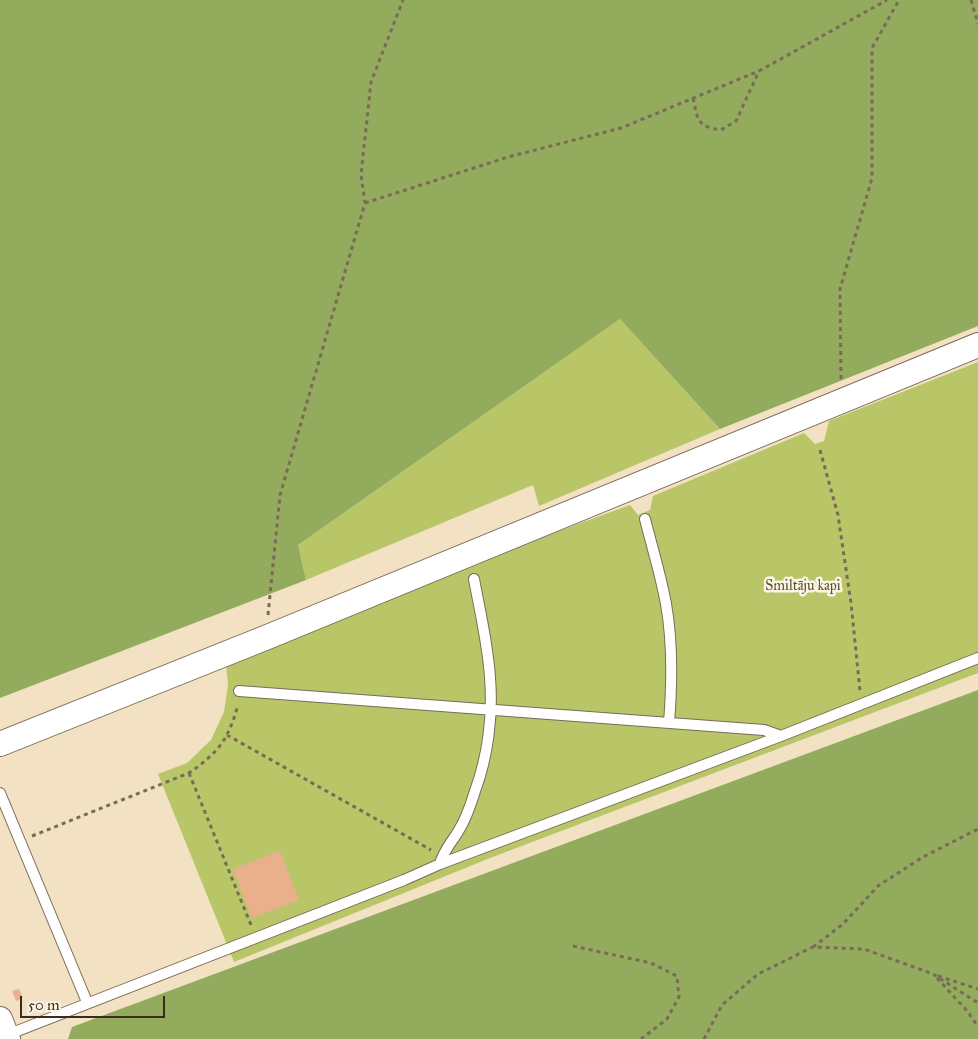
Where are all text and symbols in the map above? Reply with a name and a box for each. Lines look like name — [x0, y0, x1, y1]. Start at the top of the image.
park label: Smiltāju kapi — [765, 579, 841, 595]
scale bar — [22, 986, 168, 1018]
text: 50 m — [28, 996, 60, 1014]

